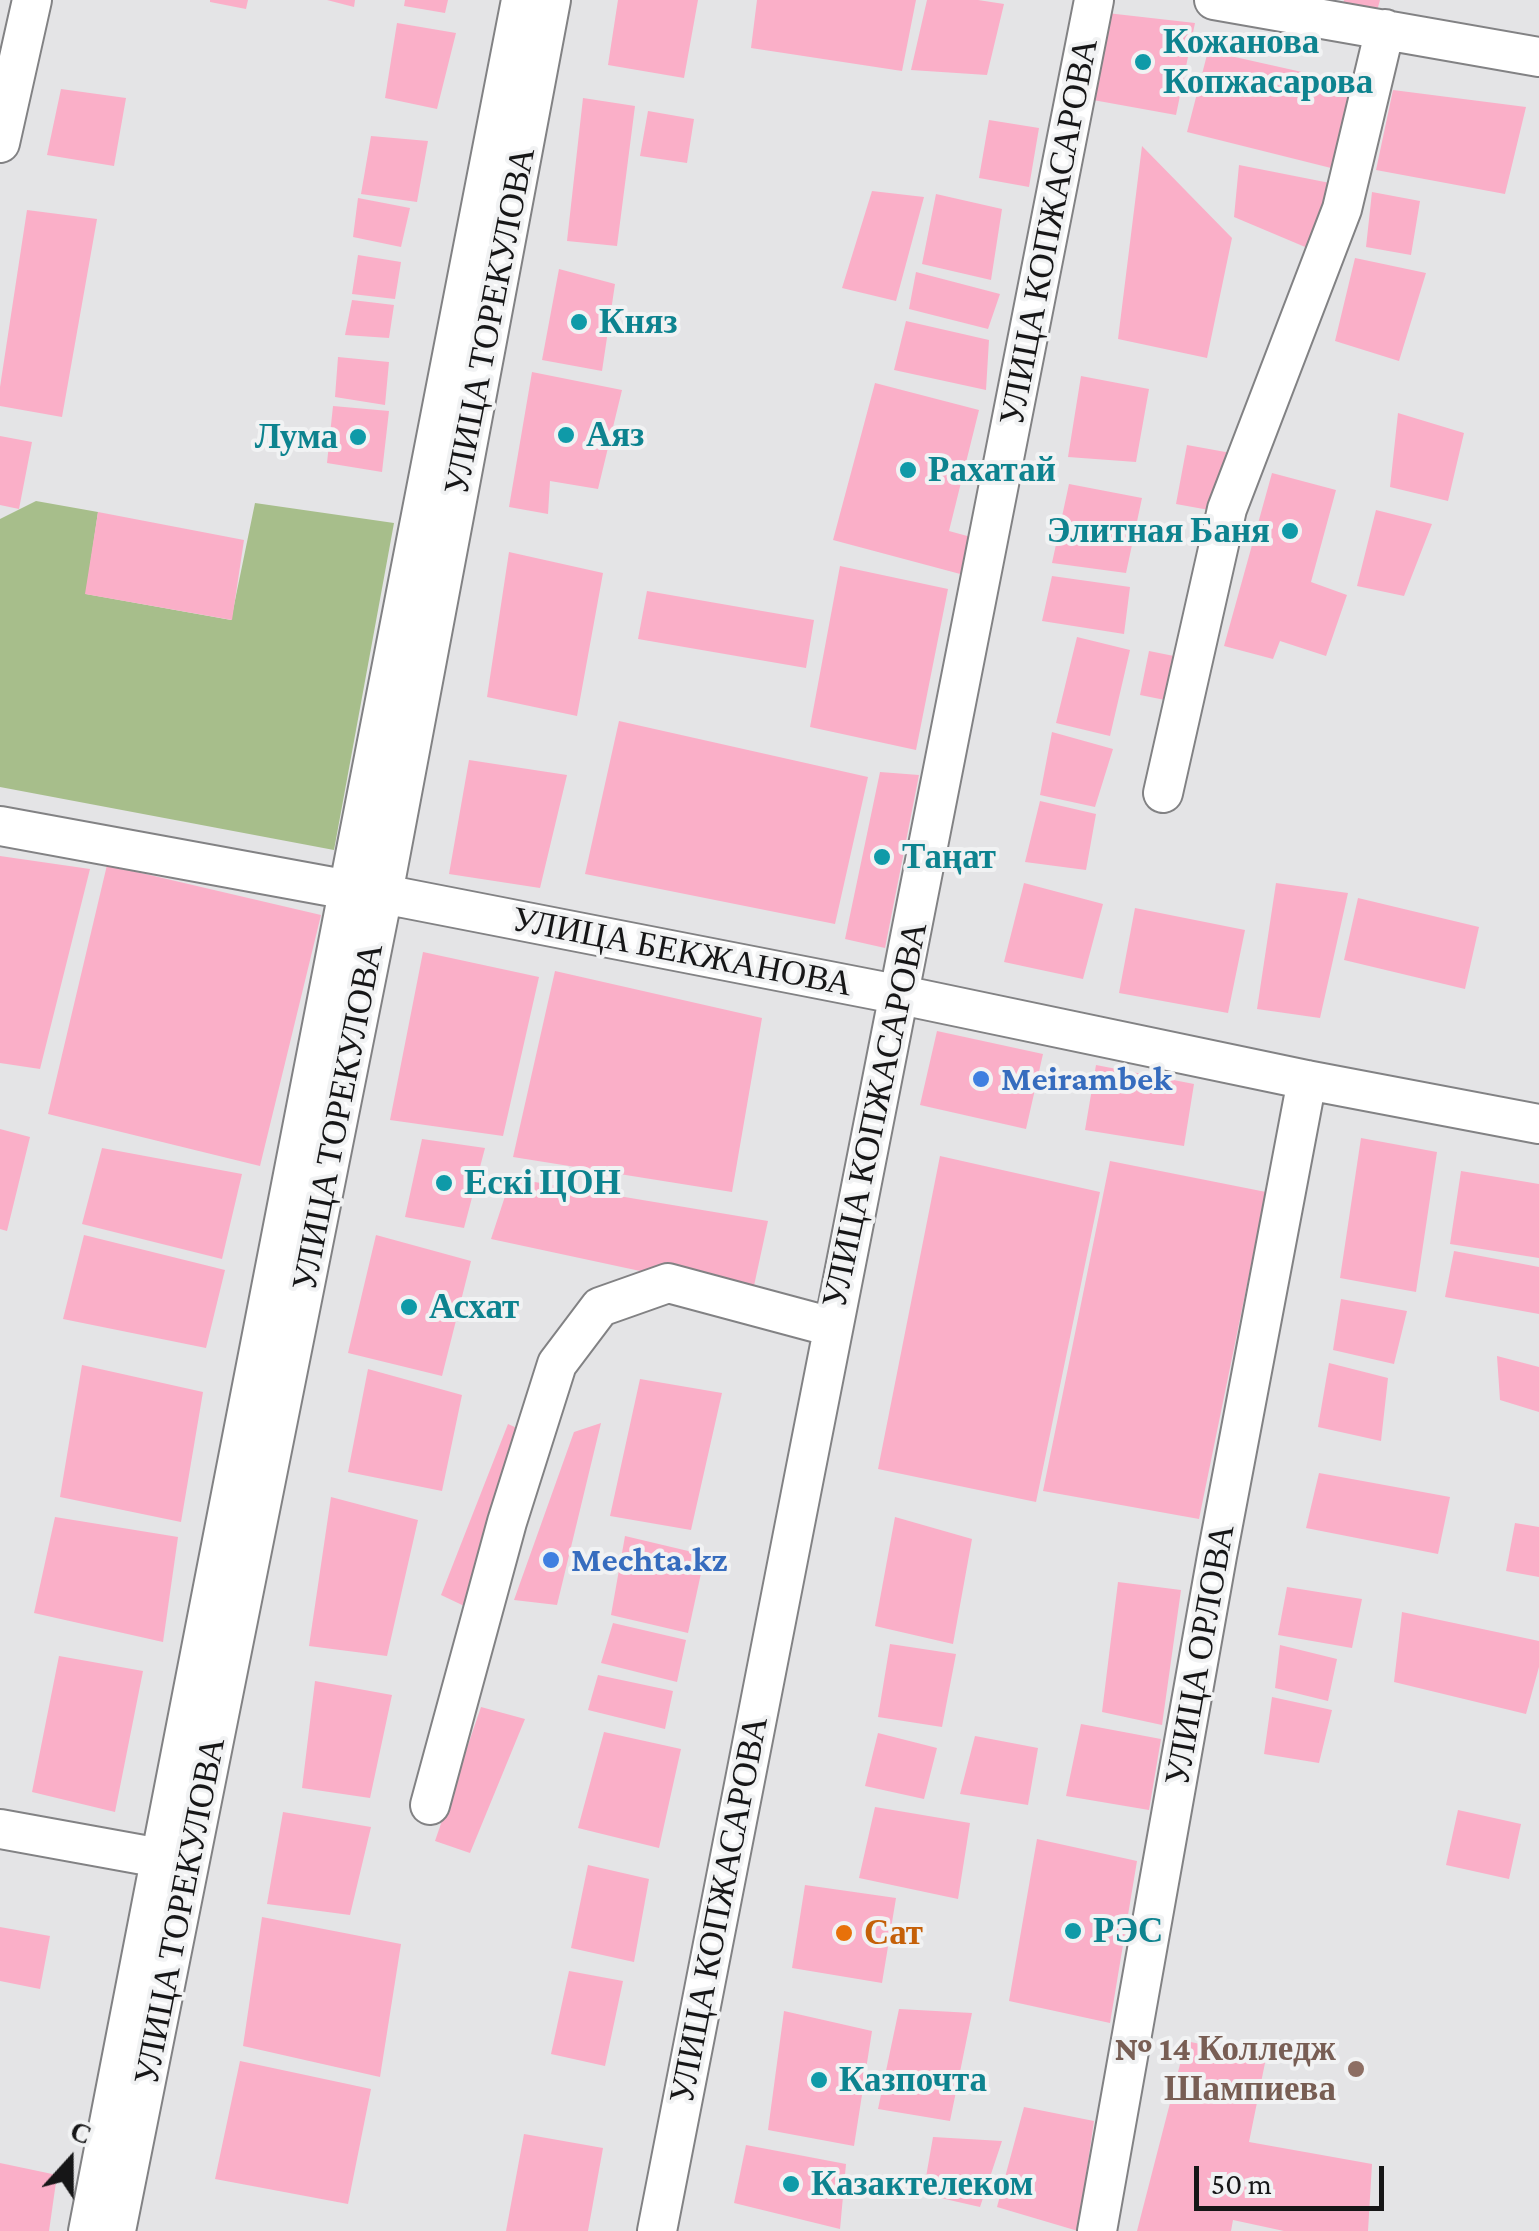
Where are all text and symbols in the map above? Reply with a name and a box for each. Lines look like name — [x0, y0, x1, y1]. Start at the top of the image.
place label: Кожанова Копжасарова — [1163, 21, 1373, 103]
street label: УЛИЦА КОПЖАСАРОВА — [991, 35, 1107, 429]
marker: Кожанова Копжасарова — [1132, 51, 1154, 73]
street label: УЛИЦА ТОРЕКУЛОВА — [436, 144, 544, 498]
place label: Княз — [599, 301, 678, 343]
marker: Княз — [568, 311, 590, 333]
place label: Аяз — [586, 414, 644, 456]
place label: Лума — [255, 416, 338, 458]
marker: Аяз — [555, 424, 577, 446]
marker: Лума — [347, 426, 369, 448]
place label: Рахатай — [928, 449, 1056, 491]
marker: Рахатай — [897, 459, 919, 481]
place label: Элитная Баня — [1047, 510, 1270, 552]
marker: Элитная Баня — [1279, 520, 1301, 542]
place label: Таңат — [902, 836, 996, 878]
marker: Таңат — [871, 846, 893, 868]
street label: УЛИЦА БЕКЖАНОВА — [508, 898, 856, 1006]
street label: УЛИЦА КОПЖАСАРОВА — [814, 918, 936, 1312]
street label: УЛИЦА ТОРЕКУЛОВА — [284, 940, 392, 1294]
place label: Meirambek — [1001, 1058, 1172, 1100]
marker: Meirambek — [970, 1068, 992, 1090]
place label: Ескі ЦОН — [464, 1162, 621, 1204]
marker: Ескі ЦОН — [433, 1172, 455, 1194]
place label: Асхат — [429, 1286, 519, 1328]
marker: Асхат — [398, 1296, 420, 1318]
street label: УЛИЦА ОРЛОВА — [1156, 1521, 1244, 1789]
place label: Mechta.kz — [571, 1539, 728, 1581]
marker: Mechta.kz — [540, 1549, 562, 1571]
street label: УЛИЦА КОПЖАСАРОВА — [661, 1713, 777, 2107]
street label: УЛИЦА ТОРЕКУЛОВА — [126, 1734, 234, 2088]
place label: РЭС — [1093, 1910, 1163, 1952]
place label: Сат — [864, 1912, 923, 1954]
marker: РЭС — [1062, 1920, 1084, 1942]
marker: Сат — [833, 1922, 855, 1944]
place label: № 14 Колледж Шампиева — [1115, 2028, 1336, 2110]
marker: № 14 Колледж Шампиева — [1345, 2058, 1367, 2080]
place label: Казпочта — [839, 2059, 987, 2101]
marker: Казпочта — [808, 2069, 830, 2091]
north arrow — [20, 2111, 120, 2211]
text: С — [66, 2114, 96, 2151]
scale bar — [1199, 2146, 1389, 2208]
place label: Казактелеком — [811, 2163, 1033, 2205]
text: 50 m — [1211, 2167, 1272, 2200]
marker: Казактелеком — [780, 2173, 802, 2195]

